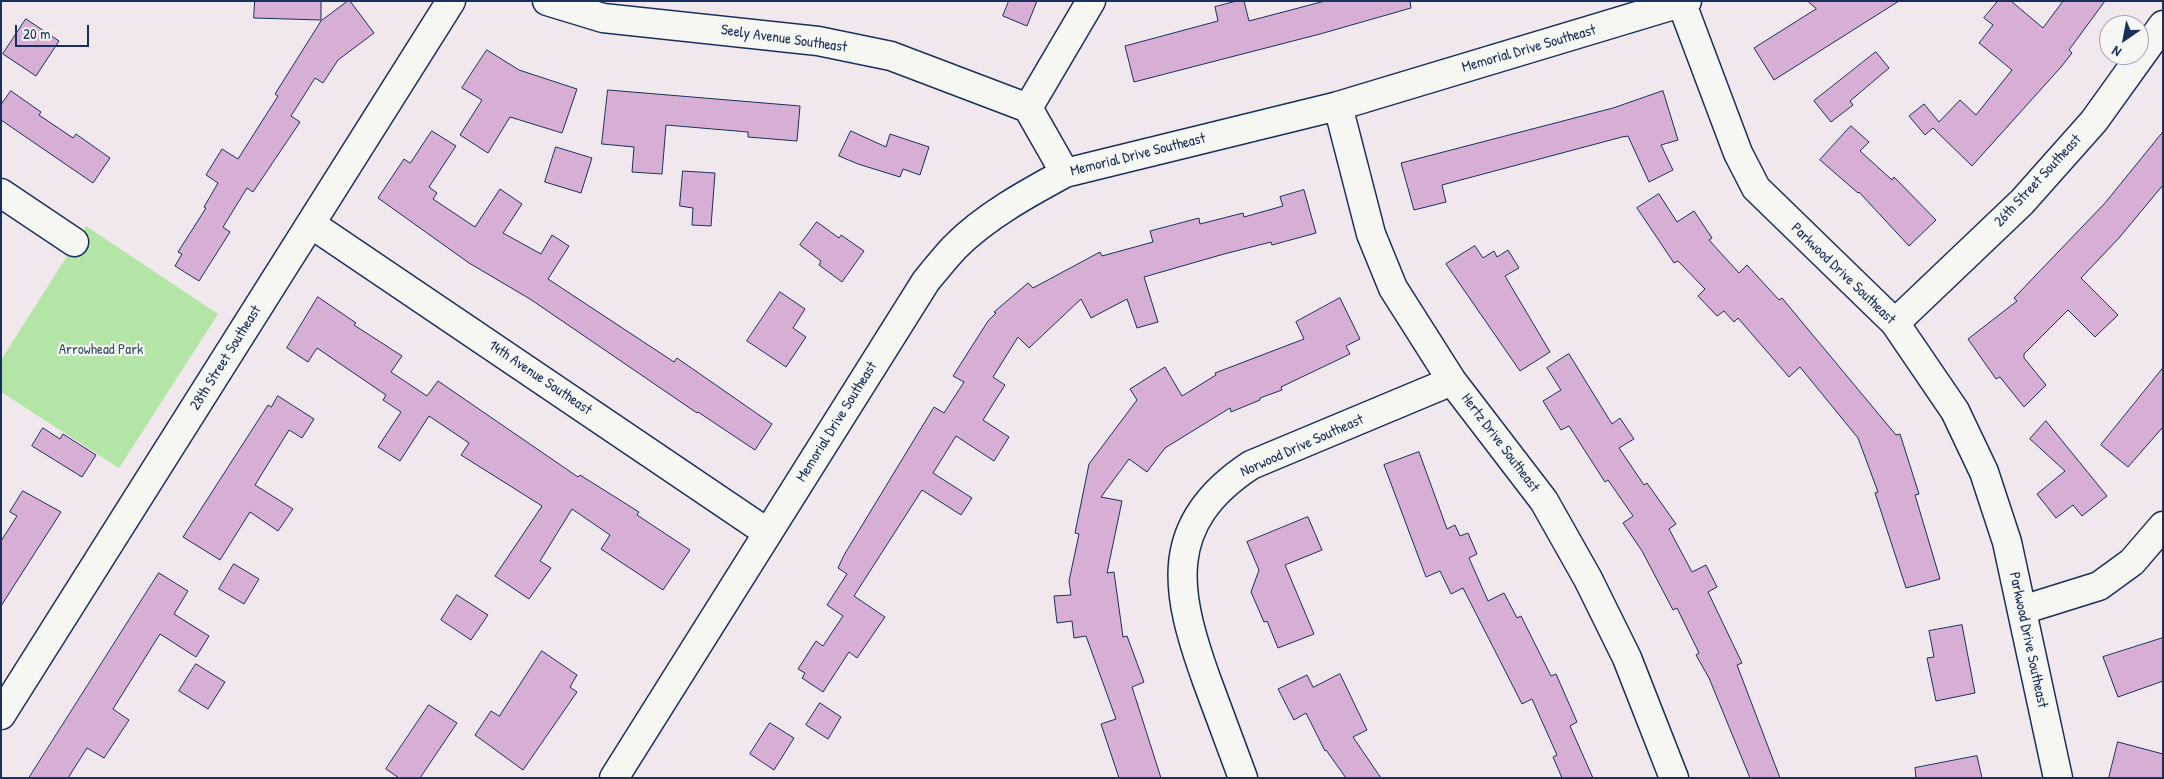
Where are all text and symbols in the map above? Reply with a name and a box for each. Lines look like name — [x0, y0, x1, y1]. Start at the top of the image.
scale bar — [18, 15, 91, 47]
north arrow — [2099, 15, 2149, 65]
street label: Seely Avenue Southeast — [720, 21, 848, 57]
street label: Memorial Drive Southeast — [1460, 21, 1598, 77]
text: 20 m — [23, 23, 50, 44]
text: N — [2108, 42, 2124, 62]
street label: Memorial Drive Southeast — [1069, 130, 1207, 180]
street label: 26th Street Southeast — [1991, 131, 2085, 231]
street label: Parkwood Drive Southeast — [1787, 219, 1899, 329]
street label: 28th Street Southeast — [187, 302, 265, 414]
street label: 14th Avenue Southeast — [485, 337, 595, 419]
park label: Arrowhead Park — [59, 341, 143, 359]
street label: Memorial Drive Southeast — [793, 359, 881, 485]
street label: Hertz Drive Southeast — [1457, 390, 1543, 496]
street label: Norwood Drive Southeast — [1238, 411, 1366, 481]
street label: Parkwood Drive Southeast — [2005, 570, 2051, 710]

